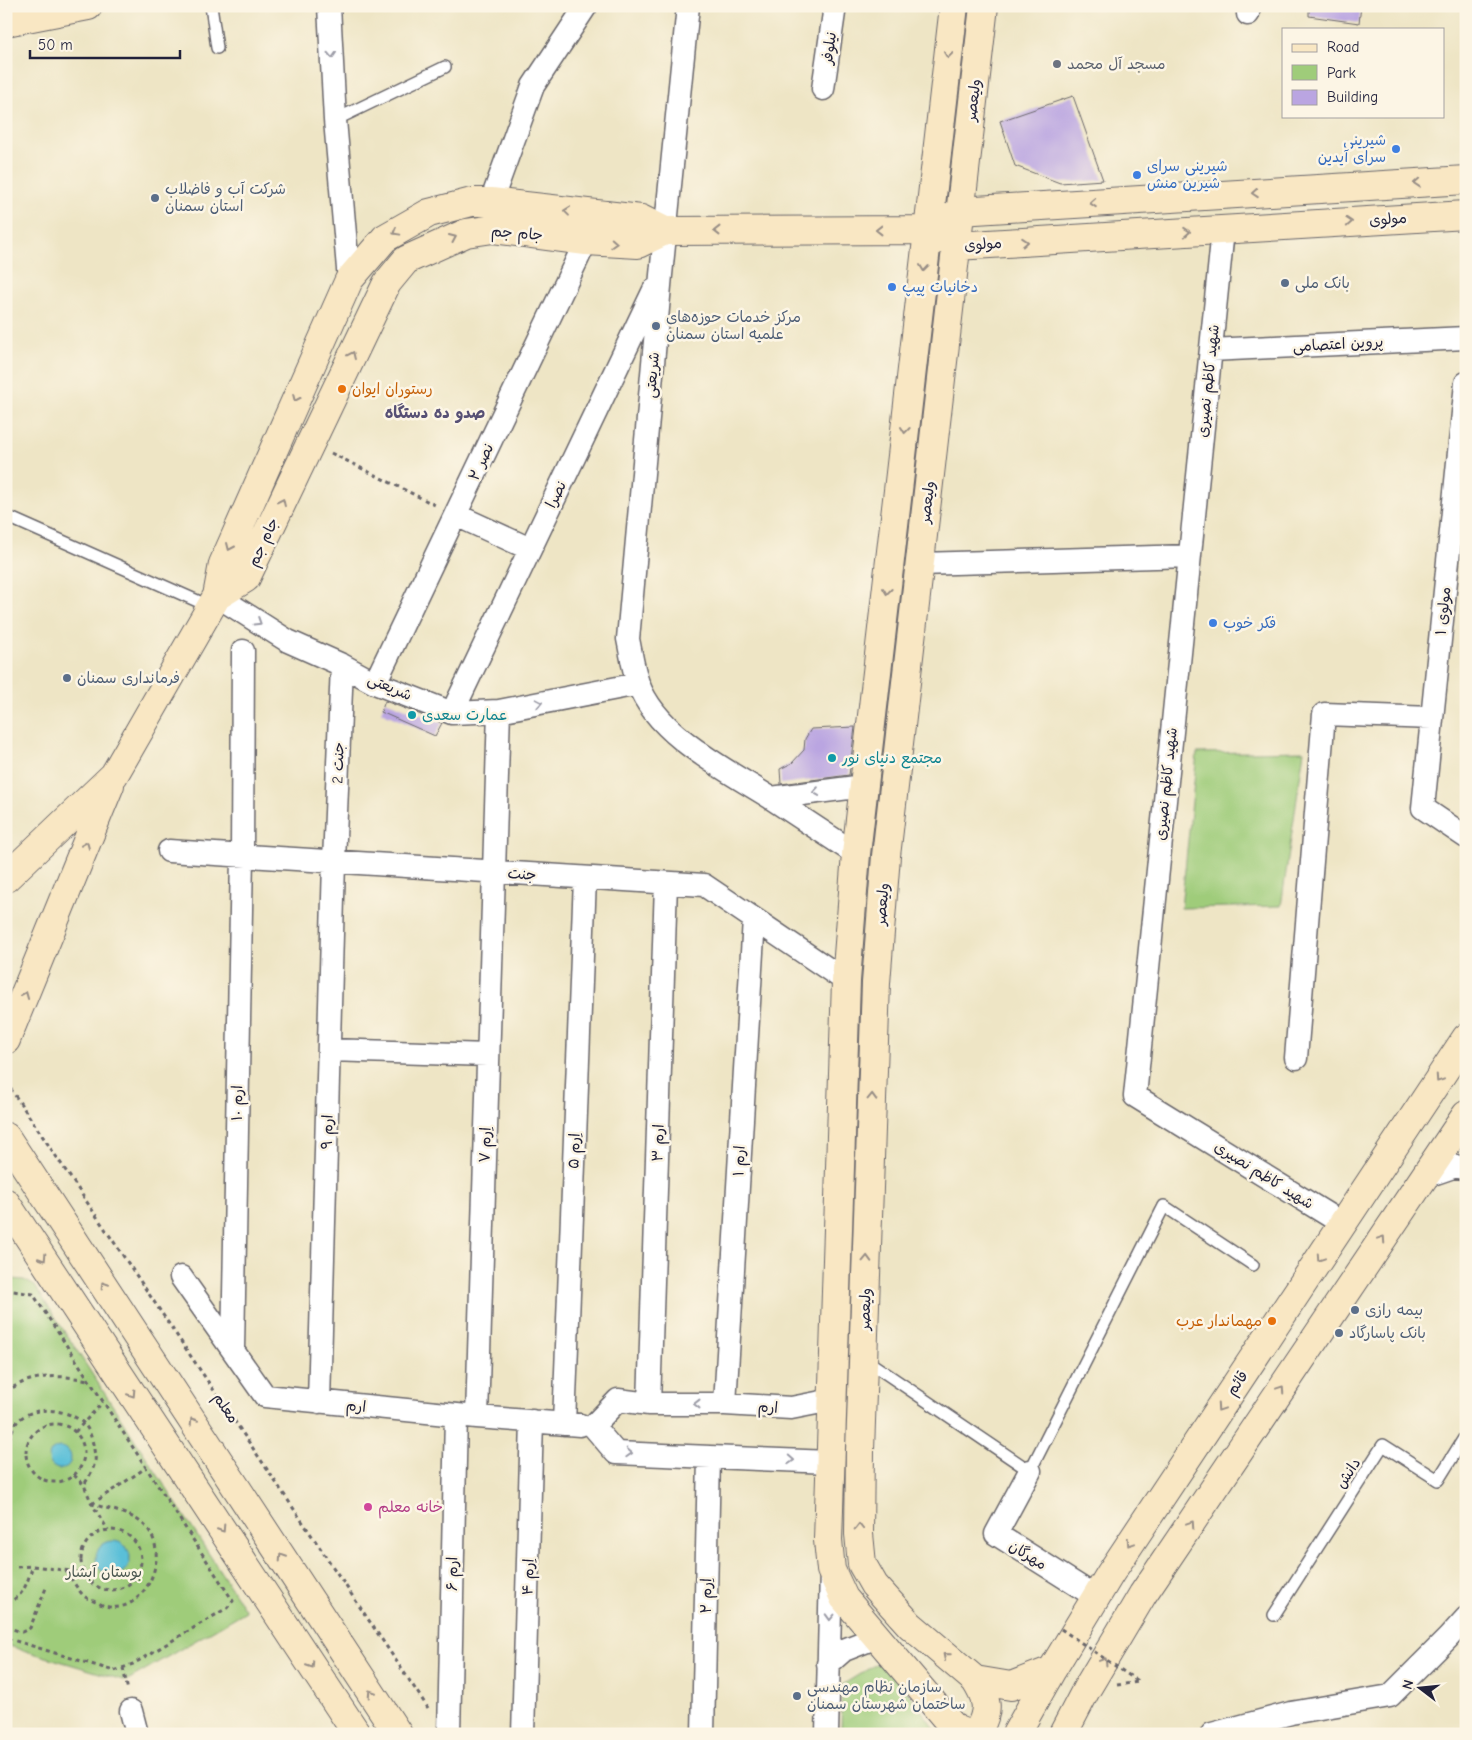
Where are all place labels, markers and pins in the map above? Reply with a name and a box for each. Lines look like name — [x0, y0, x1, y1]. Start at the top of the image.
place label: مسجد آل محمد — [1067, 55, 1166, 73]
marker: مسجد آل محمد — [1051, 58, 1063, 70]
place label: شیرینی سرای آیدین — [1318, 131, 1386, 166]
marker: شیرینی سرای آیدین — [1390, 143, 1402, 155]
place label: شیرینی سرای شیرین منش — [1147, 157, 1228, 192]
marker: شیرینی سرای شیرین منش — [1131, 169, 1143, 181]
place label: شرکت آب و فاضلاب استان سمنان — [165, 180, 286, 215]
marker: شرکت آب و فاضلاب استان سمنان — [149, 192, 161, 204]
place label: بانک ملی — [1295, 274, 1350, 293]
marker: بانک ملی — [1279, 277, 1291, 289]
place label: دخانیات پیپ — [902, 278, 978, 297]
marker: دخانیات پیپ — [886, 281, 898, 293]
place label: مرکز خدمات حوزه‌های علمیه استان سمنان — [666, 308, 801, 343]
marker: مرکز خدمات حوزه‌های علمیه استان سمنان — [650, 320, 662, 332]
place label: رستوران ایوان — [352, 380, 433, 399]
marker: رستوران ایوان — [336, 383, 348, 395]
place label: فکر خوب — [1223, 614, 1276, 632]
marker: فکر خوب — [1207, 617, 1219, 629]
place label: فرمانداری سمنان — [77, 669, 180, 687]
marker: فرمانداری سمنان — [61, 672, 73, 684]
place label: عمارت سعدی — [422, 706, 508, 724]
marker: عمارت سعدی — [406, 709, 418, 721]
place label: مجتمع دنیای نور — [841, 749, 942, 769]
marker: مجتمع دنیای نور — [826, 752, 838, 764]
place label: بیمه رازی — [1365, 1301, 1423, 1319]
marker: بیمه رازی — [1349, 1304, 1361, 1316]
place label: مهماندار عرب — [1176, 1312, 1262, 1330]
marker: مهماندار عرب — [1266, 1315, 1278, 1327]
place label: بانک پاسارگاد — [1349, 1324, 1426, 1343]
marker: بانک پاسارگاد — [1333, 1327, 1345, 1339]
place label: خانه معلم — [378, 1498, 443, 1519]
marker: خانه معلم — [362, 1501, 374, 1513]
place label: سازمان نظام مهندسی ساختمان شهرستان سمنان — [807, 1678, 966, 1713]
marker: سازمان نظام مهندسی ساختمان شهرستان سمنان — [791, 1690, 803, 1702]

